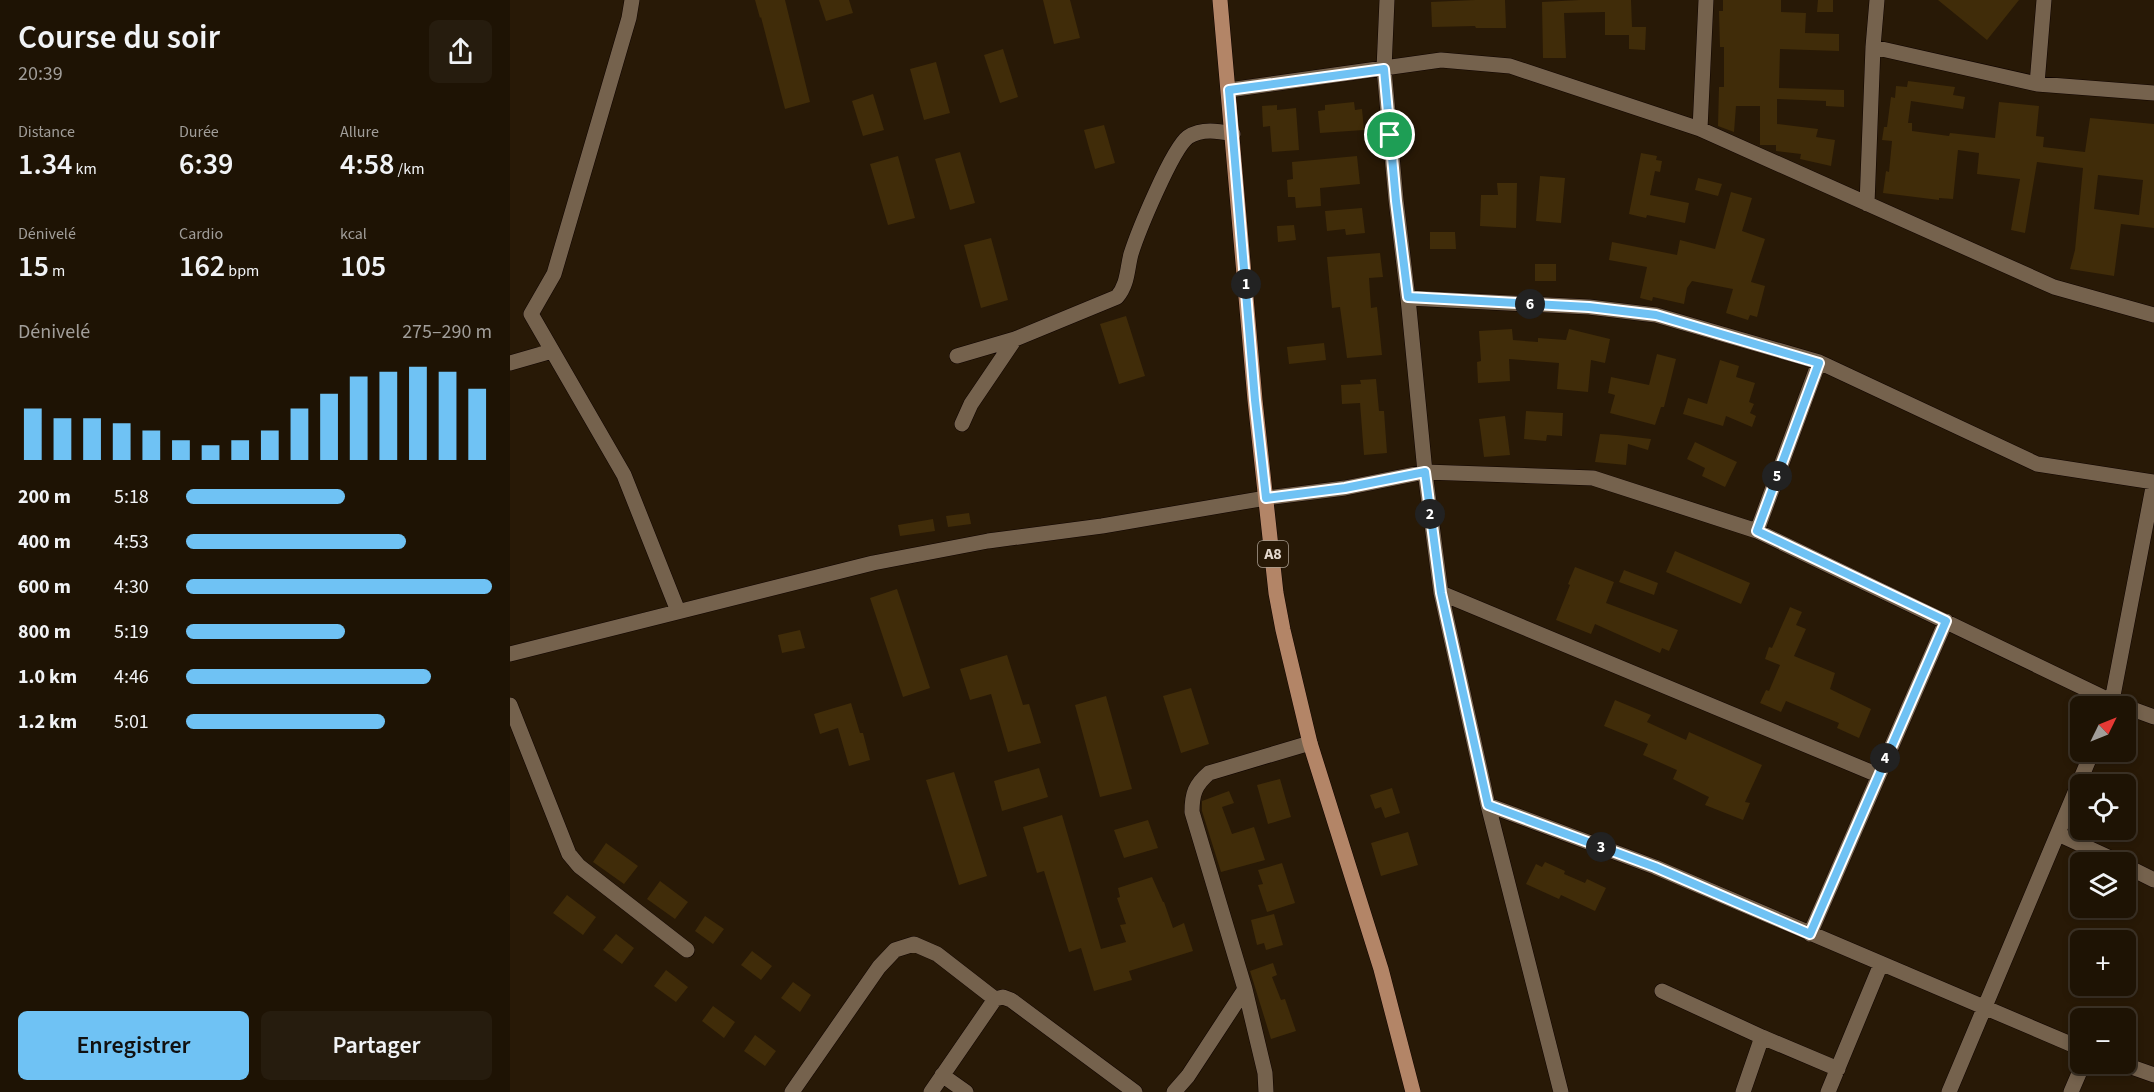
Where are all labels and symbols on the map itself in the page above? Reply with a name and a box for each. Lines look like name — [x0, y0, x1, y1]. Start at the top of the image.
pin — [1364, 109, 1415, 160]
pin: 1 — [1231, 269, 1261, 299]
pin: 6 — [1515, 289, 1545, 319]
pin: 5 — [1762, 461, 1792, 491]
pin: 2 — [1415, 499, 1445, 529]
road number: A8 — [1258, 541, 1288, 567]
north arrow — [2070, 696, 2136, 762]
pin: 4 — [1870, 743, 1900, 773]
pin: 3 — [1586, 832, 1616, 862]

